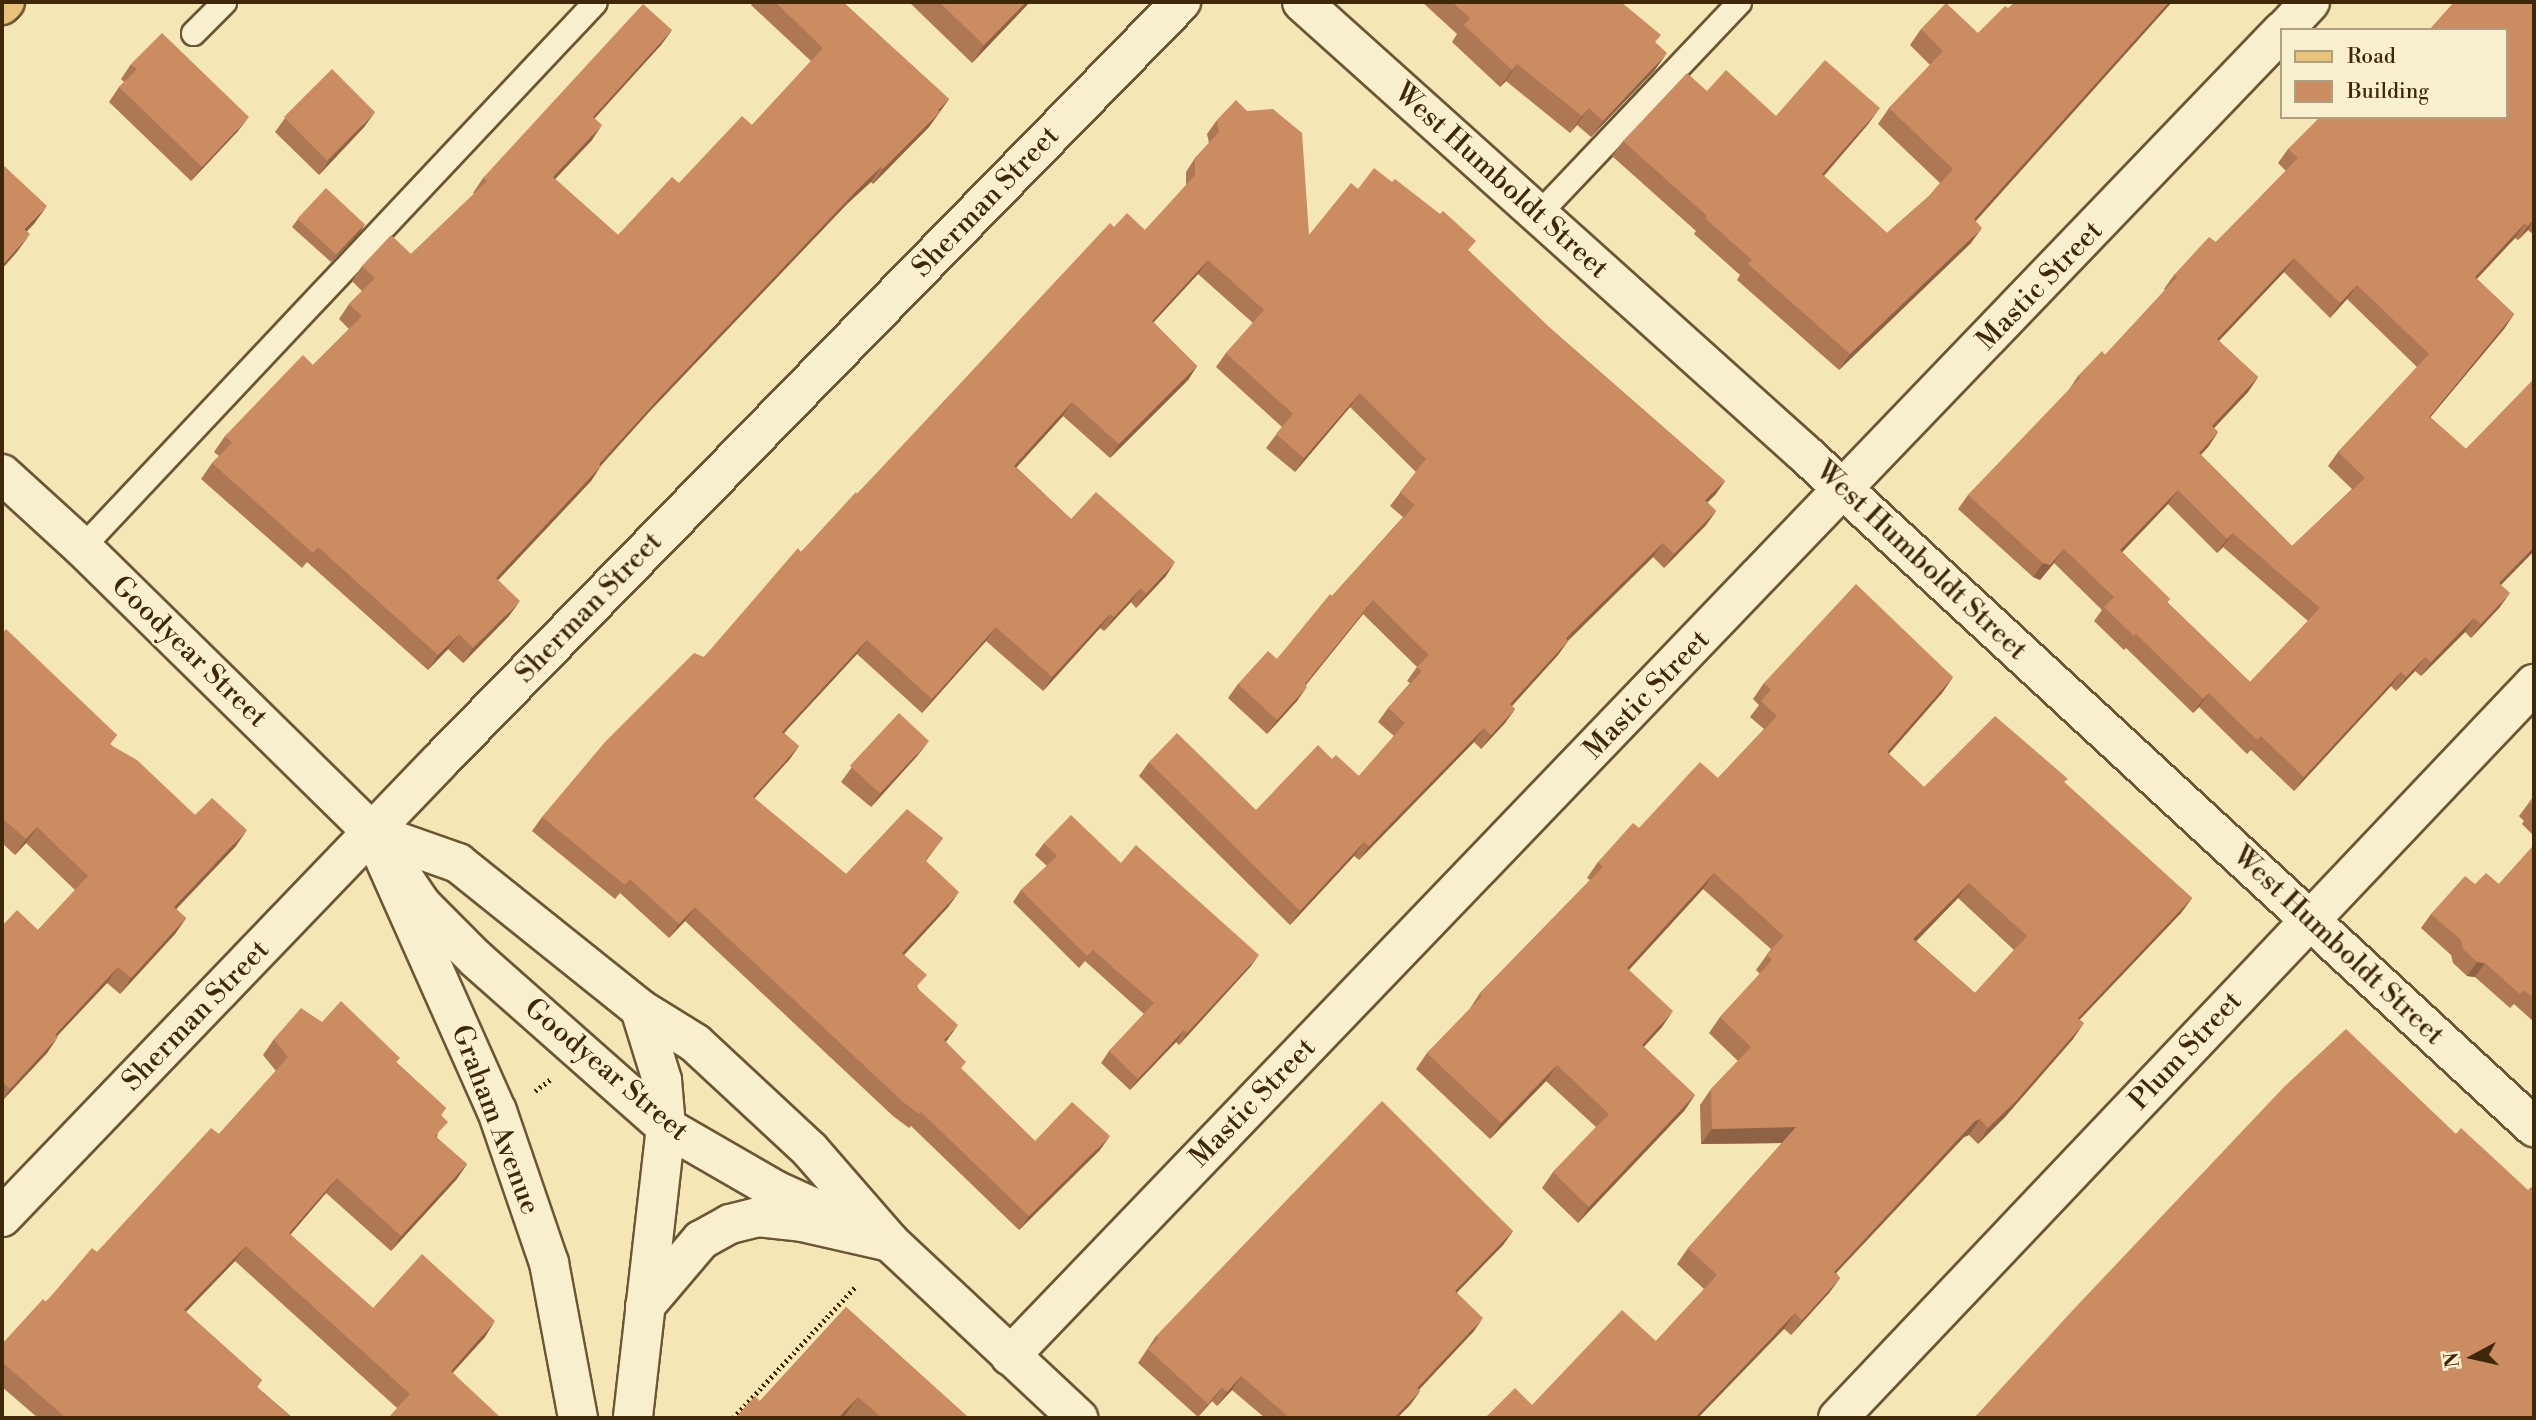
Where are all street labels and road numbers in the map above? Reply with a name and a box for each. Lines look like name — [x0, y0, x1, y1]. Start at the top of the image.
street label: West Humboldt Street — [1387, 76, 1615, 286]
street label: Sherman Street — [906, 120, 1066, 284]
street label: Mastic Street — [1970, 214, 2110, 358]
street label: West Humboldt Street — [1808, 454, 2034, 668]
street label: Sherman Street — [509, 526, 669, 690]
street label: Goodyear Street — [104, 569, 274, 735]
street label: Mastic Street — [1577, 623, 1717, 767]
street label: West Humboldt Street — [2225, 839, 2451, 1053]
street label: Sherman Street — [116, 934, 276, 1098]
street label: Plum Street — [2123, 985, 2249, 1117]
street label: Goodyear Street — [517, 992, 695, 1148]
street label: Graham Avenue — [443, 1021, 547, 1219]
street label: Mastic Street — [1183, 1031, 1323, 1175]

